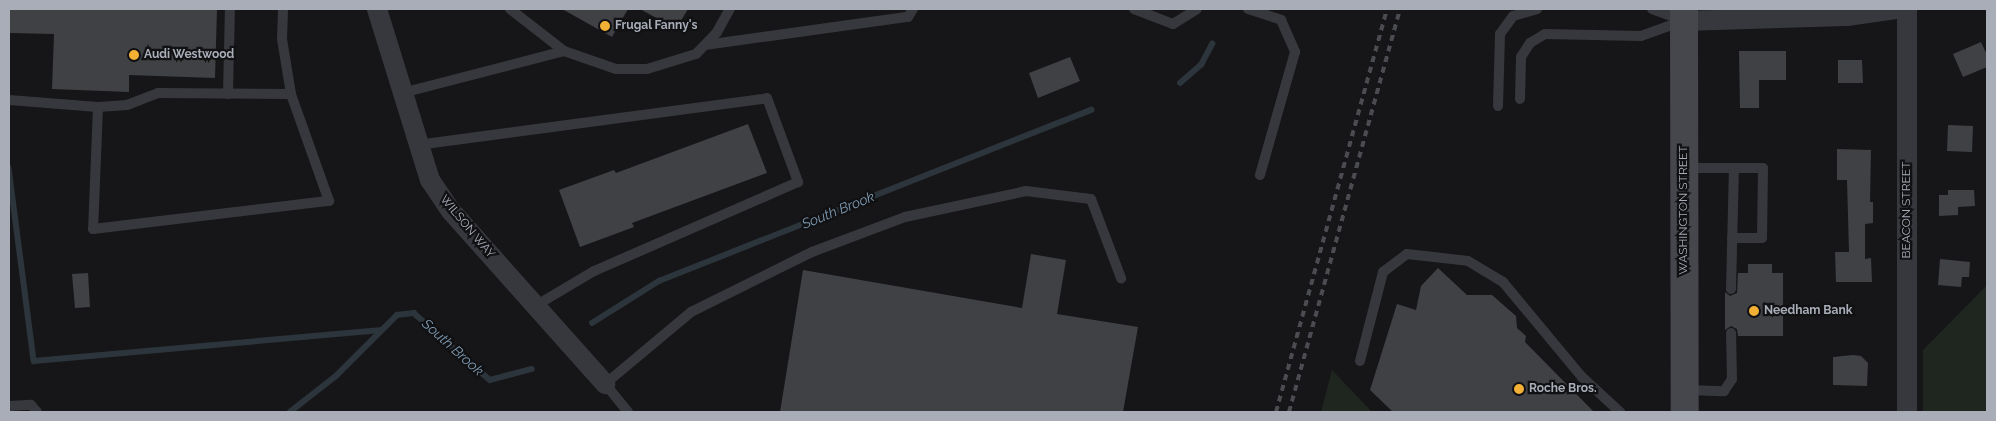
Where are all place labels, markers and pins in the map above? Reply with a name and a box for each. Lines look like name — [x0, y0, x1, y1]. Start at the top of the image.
place label: Frugal Fanny's — [615, 19, 698, 33]
marker: Frugal Fanny's — [599, 20, 611, 32]
place label: Audi Westwood — [144, 48, 235, 62]
marker: Audi Westwood — [128, 49, 140, 61]
place label: Needham Bank — [1764, 304, 1852, 318]
marker: Needham Bank — [1748, 305, 1760, 317]
place label: Roche Bros. — [1529, 382, 1597, 396]
marker: Roche Bros. — [1513, 383, 1525, 395]

